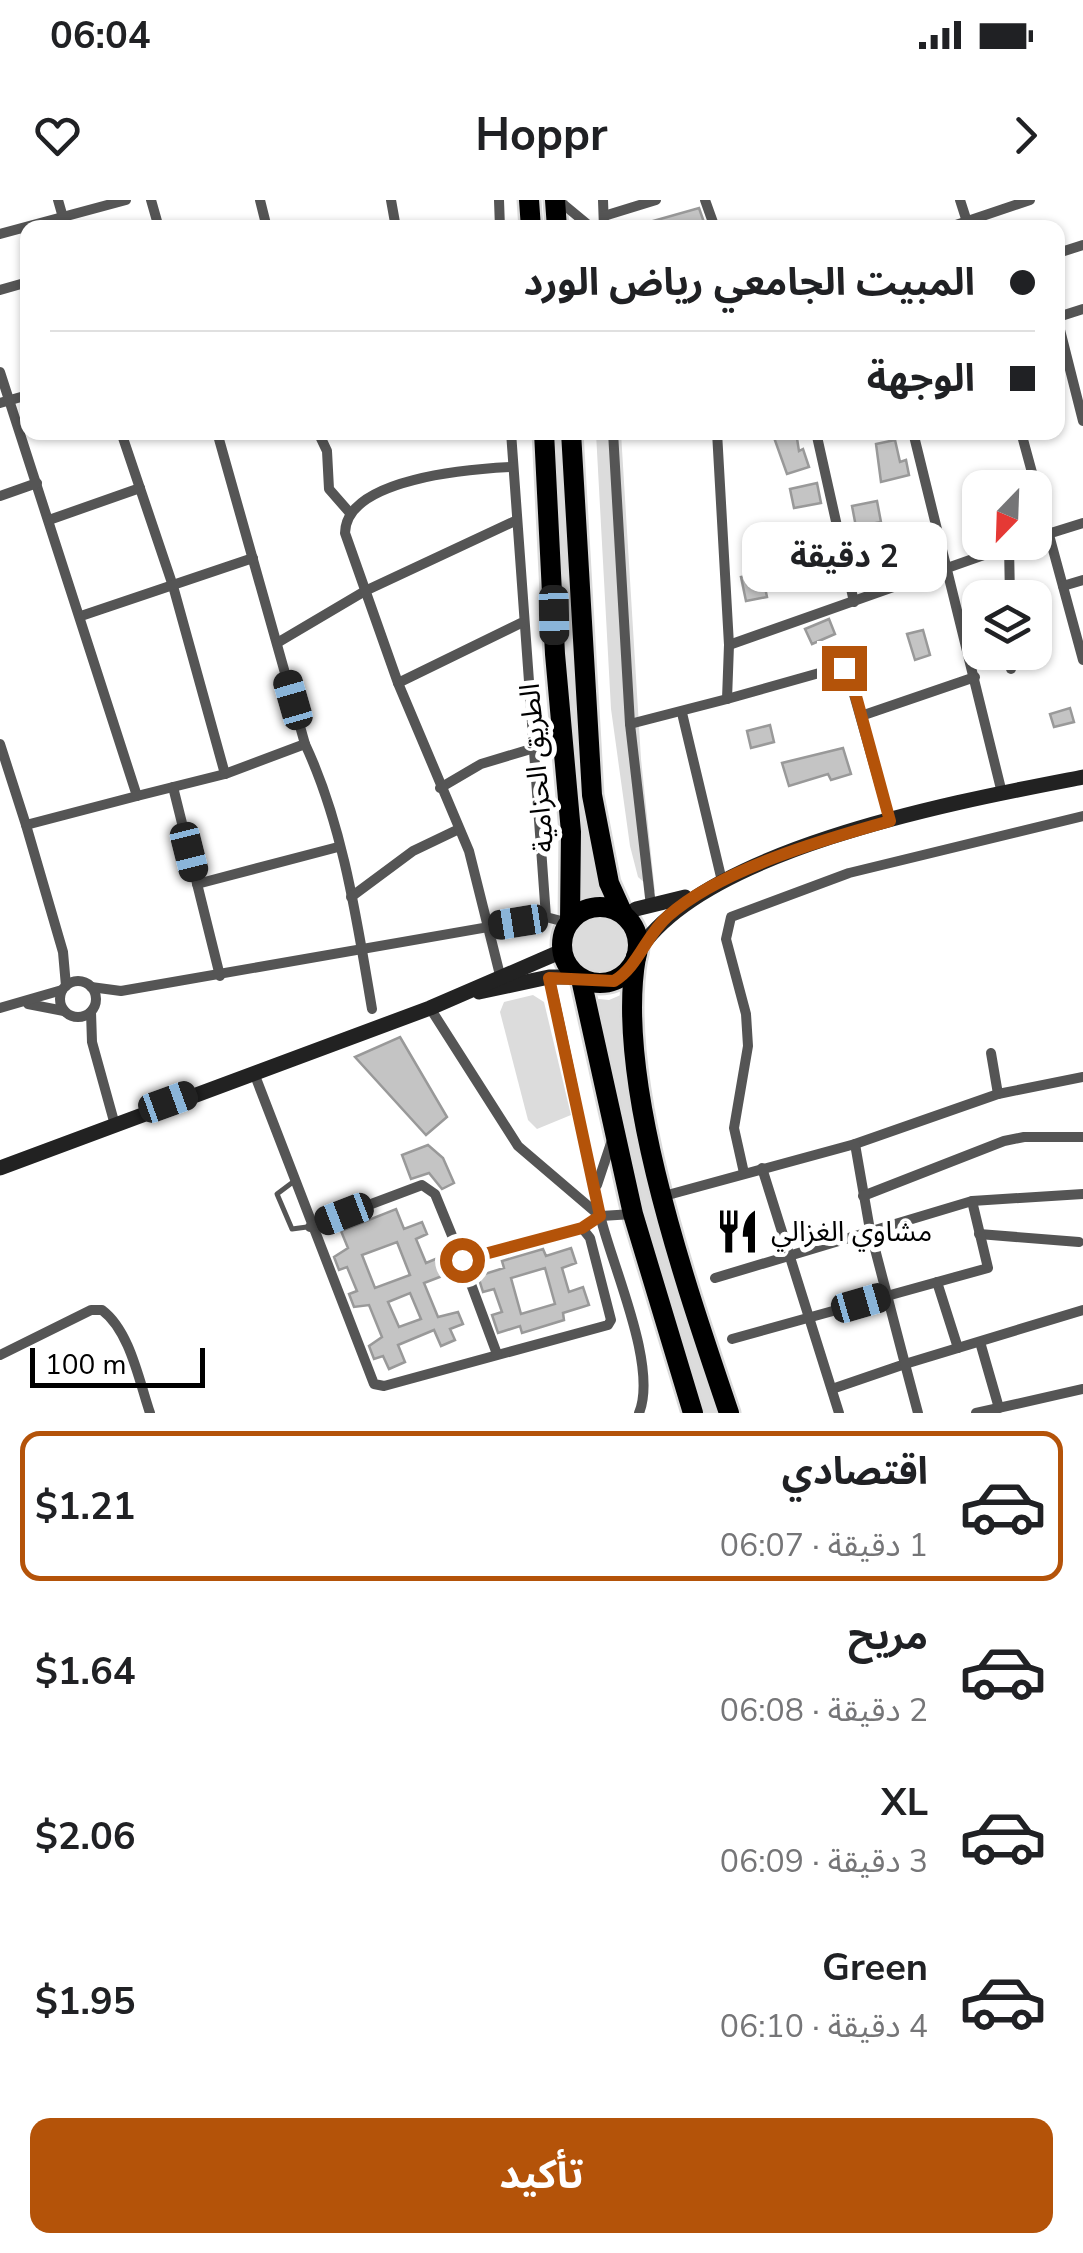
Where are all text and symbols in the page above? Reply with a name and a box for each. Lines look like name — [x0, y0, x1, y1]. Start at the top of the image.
text: 06:04 — [50, 10, 151, 61]
text: Hoppr — [475, 105, 608, 166]
icon: heart — [30, 108, 85, 163]
icon: forward — [998, 108, 1053, 163]
text: المبيت الجامعي رياض الورد — [523, 257, 975, 308]
text: الوجهة — [867, 353, 975, 404]
north arrow — [962, 470, 1052, 560]
map controls — [962, 470, 1052, 670]
callout: 2 دقيقة — [742, 523, 946, 593]
text: 2 دقيقة — [790, 535, 899, 578]
button: layers — [962, 580, 1052, 670]
car — [538, 585, 570, 645]
route end — [822, 646, 867, 691]
car — [270, 667, 316, 733]
street label: الطريق الحزامية — [511, 682, 563, 854]
car — [167, 819, 211, 885]
car — [486, 902, 550, 942]
car — [135, 1078, 201, 1126]
car — [311, 1189, 377, 1239]
restaurant icon: مشاوي الغزالي — [714, 1208, 762, 1256]
place label: مشاوي الغزالي — [771, 1213, 932, 1252]
route start — [440, 1238, 485, 1283]
car — [828, 1280, 894, 1326]
scale bar — [30, 1343, 205, 1388]
text: 100 m — [45, 1346, 127, 1384]
text: اقتصادي — [782, 1446, 928, 1497]
icon: car — [958, 1461, 1048, 1551]
text: $1.21 — [35, 1481, 136, 1532]
text: 1 دقيقة · 06:07 — [720, 1524, 928, 1567]
text: مريح — [848, 1611, 928, 1662]
icon: car — [958, 1626, 1048, 1716]
text: $1.64 — [35, 1646, 136, 1697]
text: 2 دقيقة · 06:08 — [720, 1689, 928, 1732]
text: XL — [881, 1777, 928, 1828]
icon: car — [958, 1791, 1048, 1881]
text: $2.06 — [35, 1811, 136, 1862]
text: 3 دقيقة · 06:09 — [720, 1840, 928, 1883]
text: Green — [822, 1942, 928, 1993]
icon: car — [958, 1956, 1048, 2046]
text: $1.95 — [35, 1976, 136, 2027]
text: 4 دقيقة · 06:10 — [720, 2005, 928, 2048]
button: تأكيد — [30, 2118, 1053, 2233]

